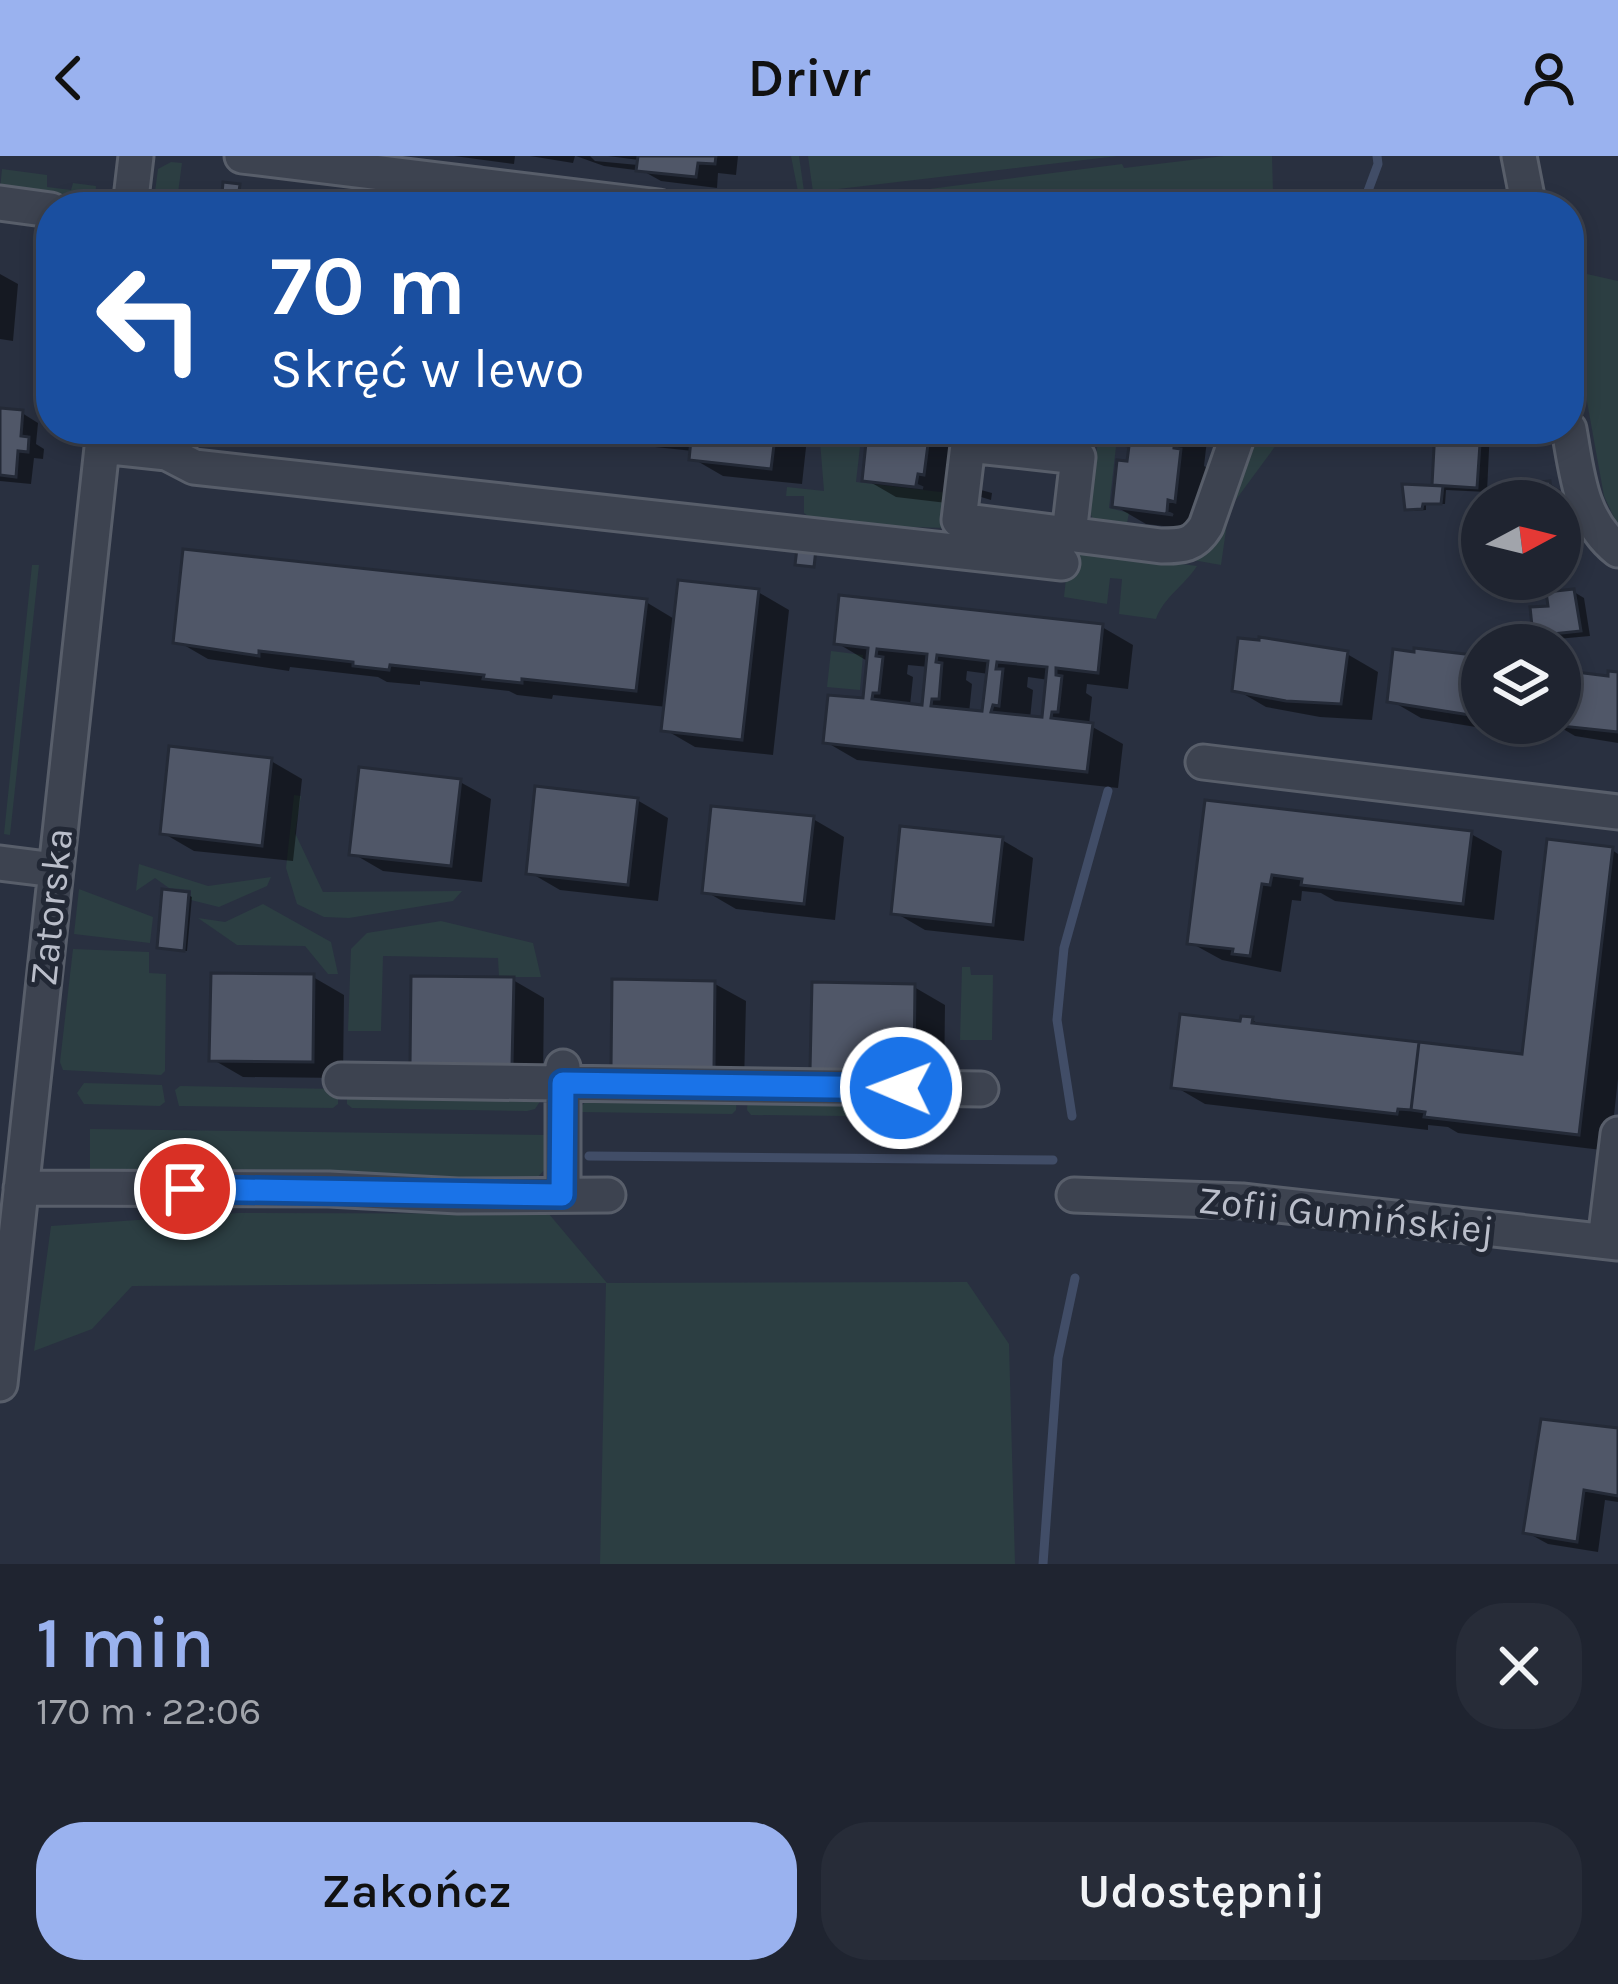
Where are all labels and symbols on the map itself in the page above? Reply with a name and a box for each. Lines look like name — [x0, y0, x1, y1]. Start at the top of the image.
north arrow — [1461, 480, 1581, 600]
street label: Zatorska — [20, 826, 82, 988]
position arrow — [838, 1025, 964, 1151]
pin — [134, 1138, 236, 1240]
street label: Zofii Gumińskiej — [1196, 1177, 1496, 1253]

